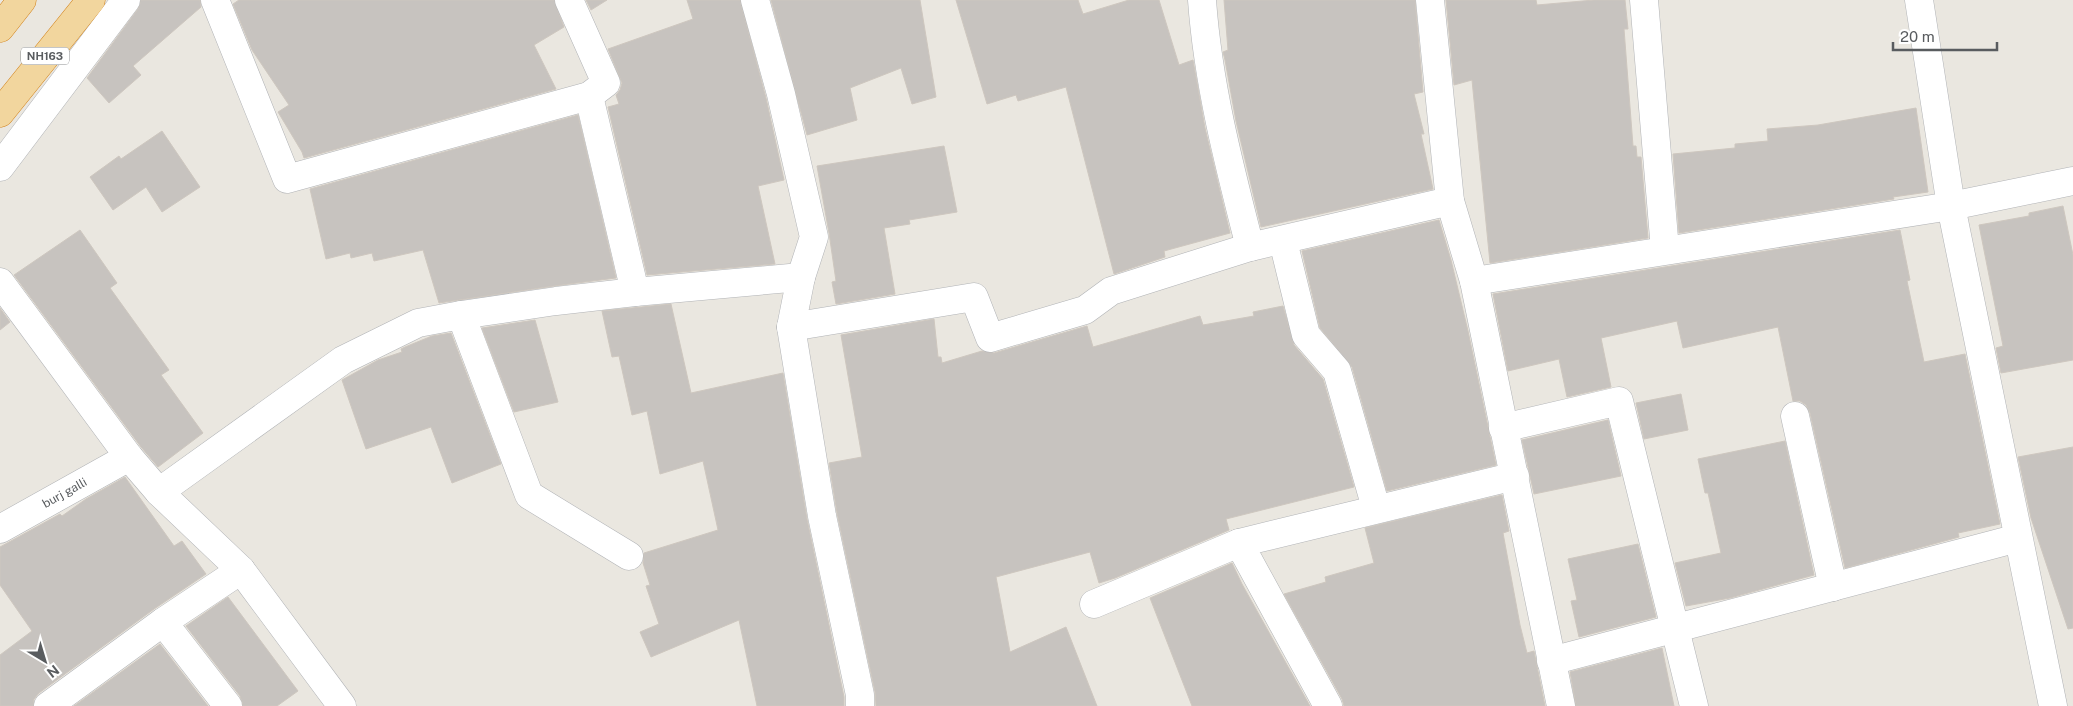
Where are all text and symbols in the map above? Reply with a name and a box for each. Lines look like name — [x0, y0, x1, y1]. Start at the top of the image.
scale bar — [1893, 20, 1997, 52]
text: 20 m — [1900, 28, 1935, 45]
road number: NH163 — [21, 48, 69, 64]
street label: burj galli — [40, 475, 89, 511]
north arrow — [20, 636, 70, 686]
text: N — [44, 662, 62, 681]

